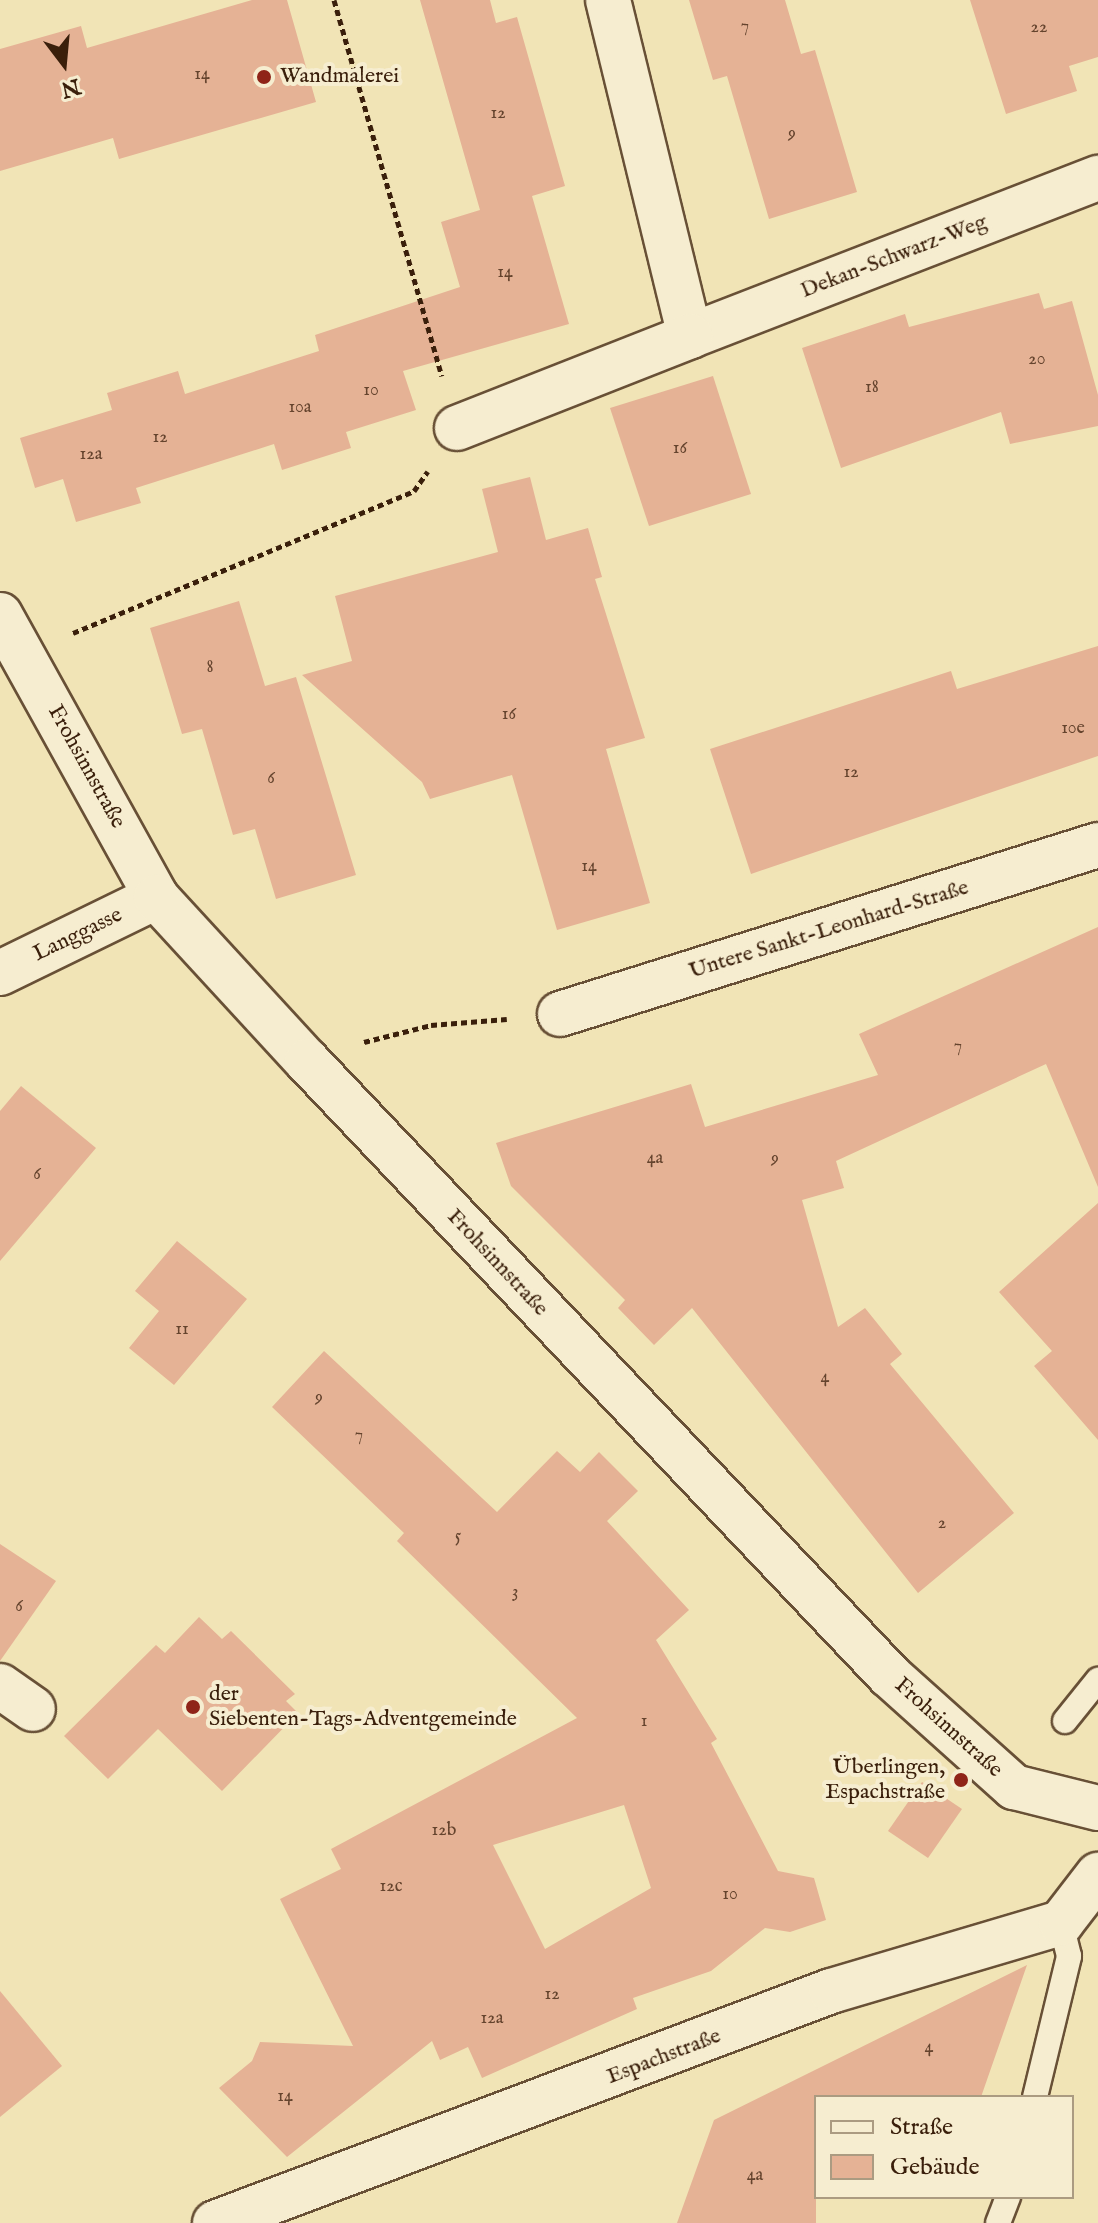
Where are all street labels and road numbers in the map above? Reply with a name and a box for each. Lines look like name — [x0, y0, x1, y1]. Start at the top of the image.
street label: Dekan-Schwarz-Weg — [797, 209, 991, 305]
street label: Frohsinnstraße — [41, 701, 131, 833]
street label: Untere Sankt-Leonhard-Straße — [686, 875, 972, 985]
street label: Langgasse — [29, 902, 127, 968]
street label: Frohsinnstraße — [441, 1204, 553, 1322]
street label: Frohsinnstraße — [888, 1672, 1008, 1784]
street label: Espachstraße — [603, 2023, 725, 2091]

